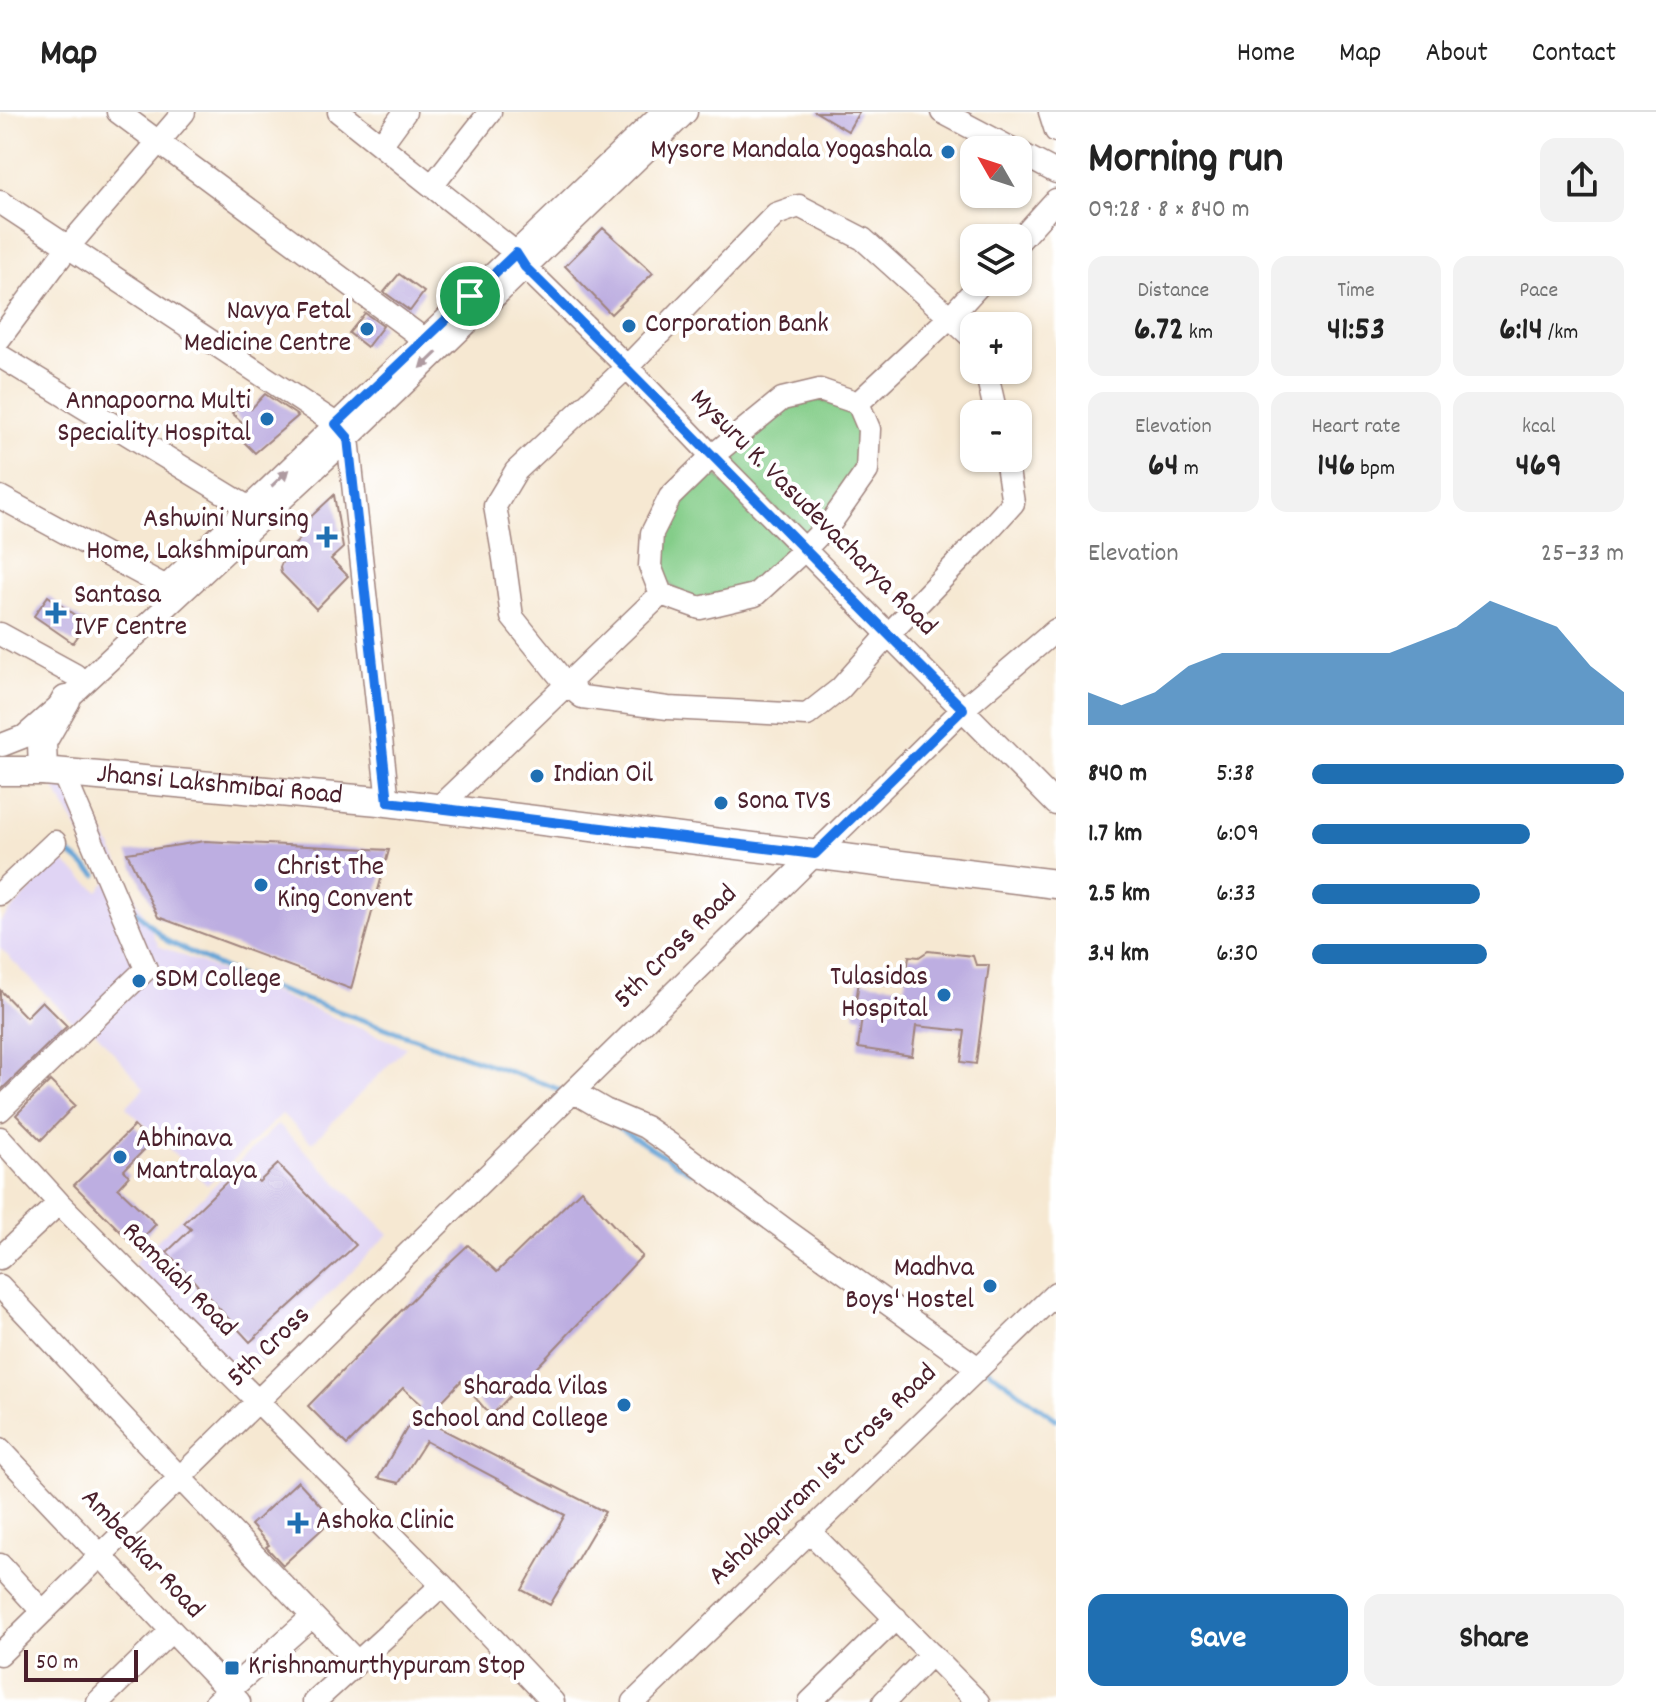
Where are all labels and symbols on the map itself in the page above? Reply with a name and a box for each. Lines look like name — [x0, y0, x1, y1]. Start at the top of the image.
place label: Mysore Mandala Yogashala — [650, 132, 933, 172]
north arrow — [960, 136, 1032, 208]
marker: Mysore Mandala Yogashala — [939, 143, 957, 161]
pin — [436, 262, 504, 330]
place label: Navya Fetal Medicine Centre — [184, 293, 351, 365]
place label: Corporation Bank — [645, 306, 829, 346]
marker: Corporation Bank — [620, 317, 638, 335]
marker: Navya Fetal Medicine Centre — [358, 320, 376, 338]
one-way arrow — [420, 350, 439, 369]
street label: Mysuru K. Vasudevacharya Road — [679, 381, 945, 647]
place label: Annapoorna Multi Speciality Hospital — [57, 383, 251, 455]
marker: Annapoorna Multi Speciality Hospital — [258, 410, 276, 428]
one-way arrow — [270, 469, 289, 487]
place label: Ashwini Nursing Home, Lakshmipuram — [86, 501, 309, 573]
marker: Ashwini Nursing Home, Lakshmipuram — [316, 526, 338, 548]
place label: Santasa IVF Centre — [74, 577, 187, 649]
marker: Santasa IVF Centre — [45, 602, 67, 624]
street label: Jhansi Lakshmibai Road — [95, 756, 344, 818]
place label: Indian Oil — [553, 756, 654, 796]
marker: Indian Oil — [528, 767, 546, 785]
place label: Sona TVS — [737, 783, 831, 823]
marker: Sona TVS — [712, 794, 730, 812]
place label: Christ The King Convent — [277, 849, 413, 921]
marker: Christ The King Convent — [252, 876, 270, 894]
street label: 5th Cross Road — [606, 877, 748, 1019]
place label: Tulasidas Hospital — [830, 959, 928, 1031]
place label: SDM College — [155, 961, 281, 1001]
marker: SDM College — [130, 972, 148, 990]
marker: Tulasidas Hospital — [935, 986, 953, 1004]
place label: Abhinava Mantralaya — [136, 1121, 257, 1193]
marker: Abhinava Mantralaya — [111, 1148, 129, 1166]
street label: Ramaiah Road — [111, 1214, 245, 1348]
place label: Madhva Boys' Hostel — [845, 1250, 975, 1322]
marker: Madhva Boys' Hostel — [981, 1277, 999, 1295]
street label: 5th Cross — [219, 1298, 321, 1398]
street label: Ashokapuram 1st Cross Road — [700, 1356, 948, 1596]
place label: Sharada Vilas School and College — [411, 1369, 608, 1441]
marker: Sharada Vilas School and College — [615, 1396, 633, 1414]
street label: Ambedkar Road — [70, 1481, 212, 1629]
place label: Ashoka Clinic — [316, 1503, 454, 1543]
marker: Ashoka Clinic — [287, 1512, 309, 1534]
scale bar — [24, 1646, 138, 1682]
place label: Krishnamurthypuram Stop — [248, 1648, 526, 1688]
marker: Krishnamurthypuram Stop — [223, 1659, 241, 1677]

